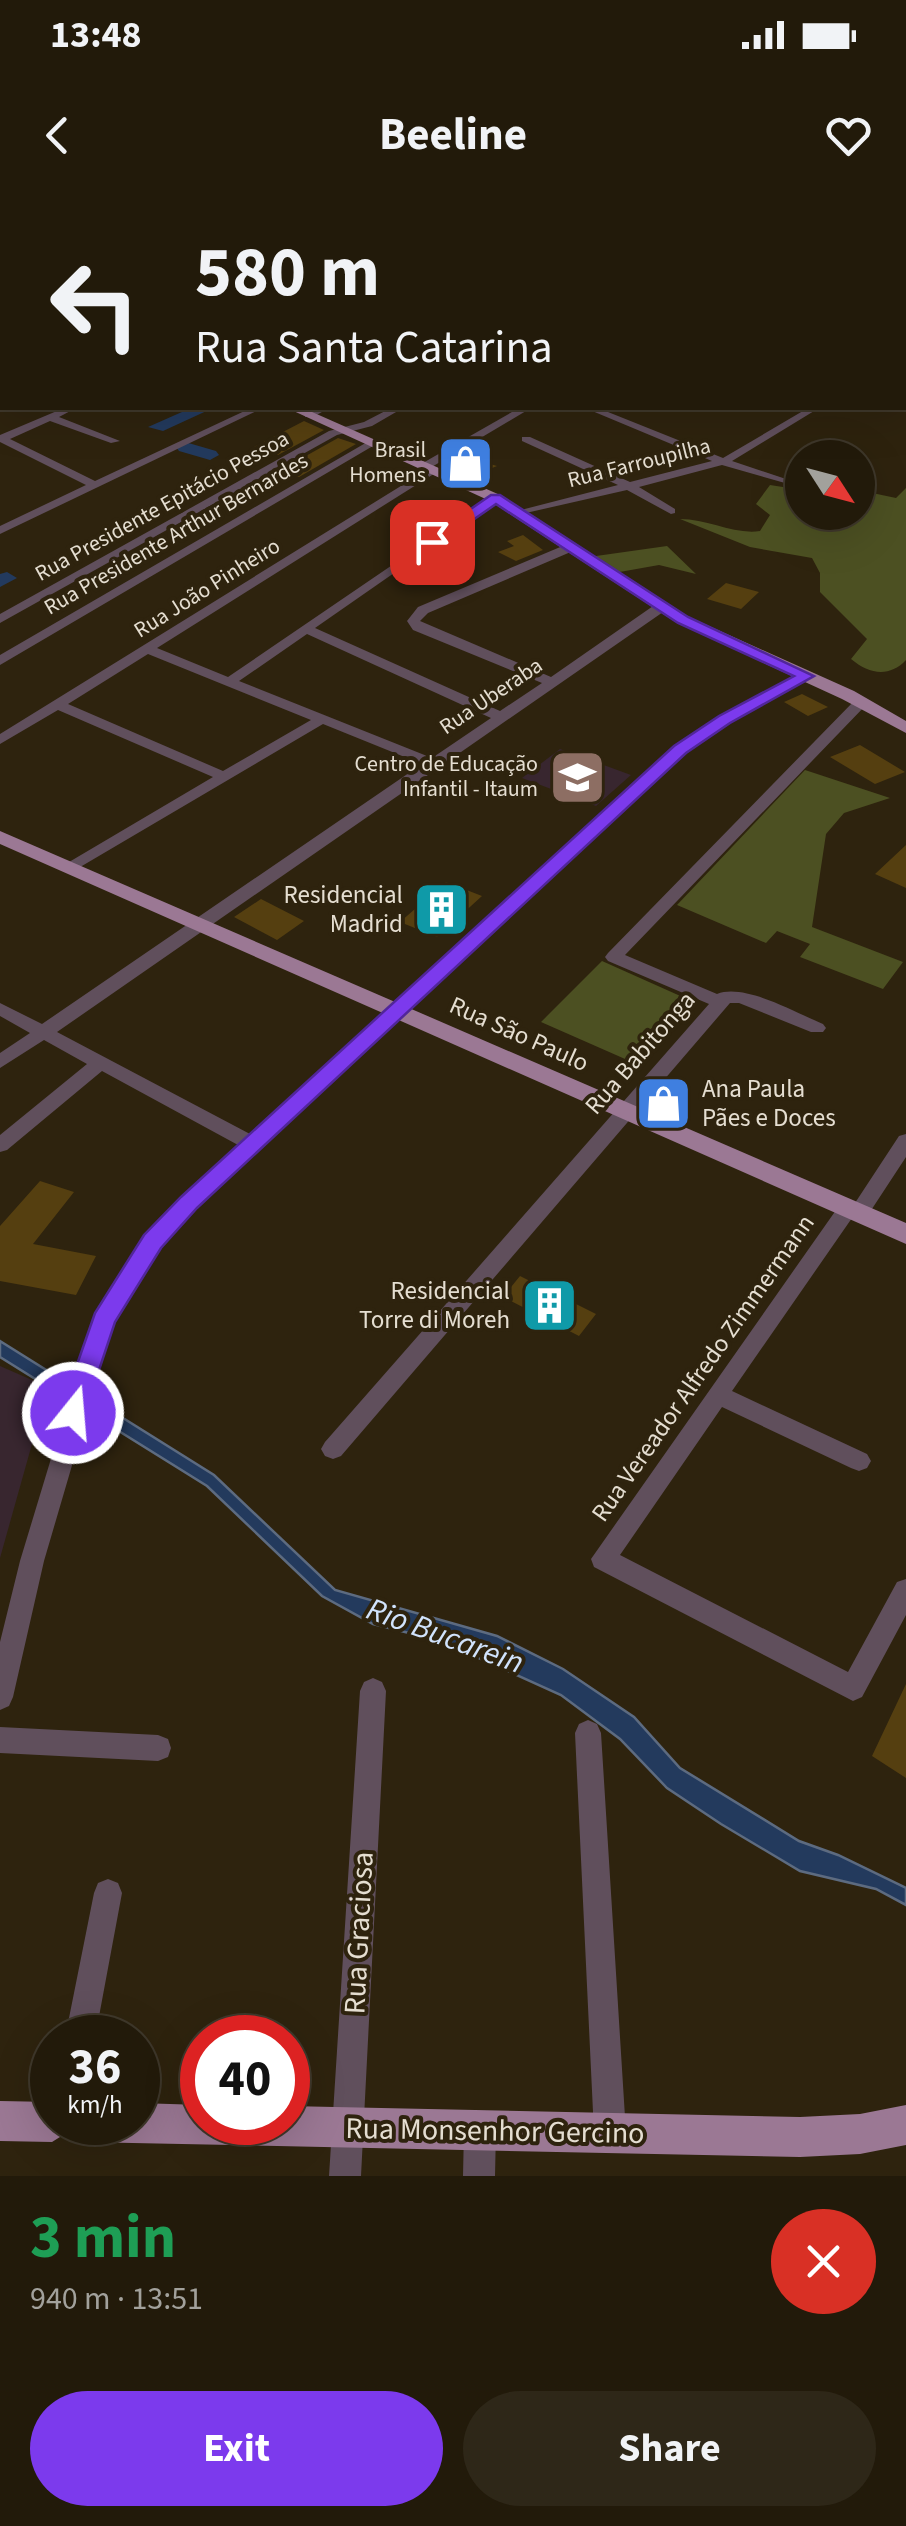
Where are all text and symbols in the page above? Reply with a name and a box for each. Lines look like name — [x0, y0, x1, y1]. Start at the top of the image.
text: 13:48 — [50, 8, 142, 62]
text: Beeline — [379, 103, 527, 167]
icon: back — [30, 108, 85, 163]
icon: heart — [821, 108, 876, 163]
text: 580 m — [195, 223, 380, 323]
icon: left — [30, 240, 160, 370]
text: Rua Santa Catarina — [195, 316, 553, 380]
street label: Rua Presidente Epitácio Pessoa — [29, 423, 295, 589]
street label: Rua Farroupilha — [564, 430, 714, 496]
shop icon: Brasil Homens — [435, 433, 495, 493]
place label: Brasil Homens — [349, 434, 426, 491]
north arrow — [785, 440, 875, 530]
map controls — [785, 440, 875, 530]
street label: Rua Presidente Arthur Bernardes — [38, 445, 314, 623]
pin — [390, 500, 475, 585]
icon: arrive — [405, 515, 460, 570]
street label: Rua João Pinheiro — [128, 530, 286, 646]
street label: Rua Uberaba — [433, 650, 549, 742]
school or university icon: Centro de Educação Infantil - Itaum — [547, 747, 607, 807]
place label: Centro de Educação Infantil - Itaum — [355, 748, 538, 805]
place label: Residencial Madrid — [284, 877, 403, 942]
building icon: Residencial Madrid — [412, 879, 472, 939]
street label: Rua Babitonga — [576, 984, 704, 1122]
street label: Rua São Paulo — [444, 987, 594, 1081]
place label: Ana Paula Pães e Doces — [702, 1071, 836, 1136]
shop icon: Ana Paula Pães e Doces — [633, 1073, 693, 1133]
street label: Rua Vereador Alfredo Zimmermann — [583, 1207, 823, 1529]
place label: Residencial Torre di Moreh — [359, 1273, 510, 1338]
building icon: Residencial Torre di Moreh — [519, 1275, 579, 1335]
position arrow — [21, 1361, 125, 1465]
water label: Rio Bucarein — [360, 1586, 530, 1686]
street label: Rua Graciosa — [333, 1851, 385, 2015]
speed limit sign: 40 — [180, 2015, 310, 2145]
text: 36 — [69, 2032, 121, 2103]
text: km/h — [67, 2087, 123, 2123]
street label: Rua Monsenhor Gercino — [345, 2107, 645, 2155]
text: 3 min — [30, 2196, 176, 2281]
button: close — [771, 2209, 876, 2314]
text: 940 m · 13:51 — [30, 2276, 203, 2322]
button: Exit — [30, 2391, 443, 2506]
button: Share — [463, 2391, 876, 2506]

